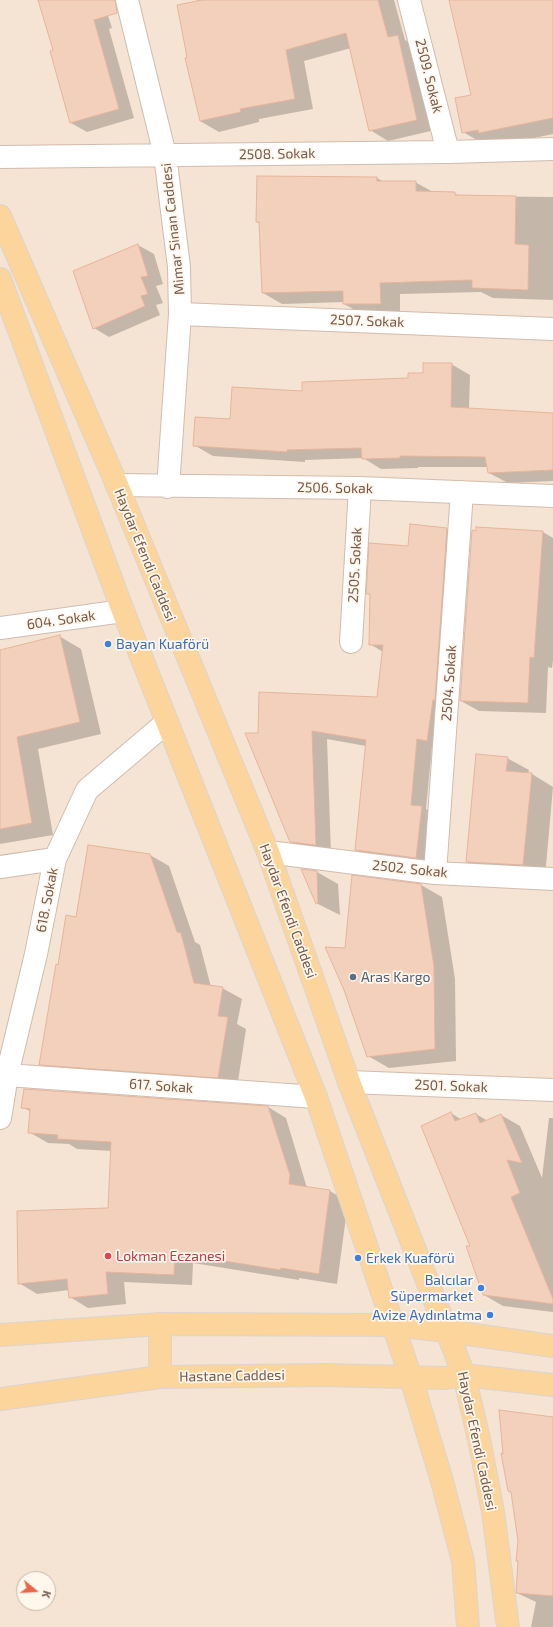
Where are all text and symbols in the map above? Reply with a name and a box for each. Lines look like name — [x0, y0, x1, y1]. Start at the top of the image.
street label: 2509. Sokak — [412, 37, 446, 115]
street label: 2508. Sokak — [239, 145, 315, 163]
street label: Mimar Sinan Caddesi — [158, 162, 188, 296]
street label: 2507. Sokak — [330, 311, 404, 331]
street label: 2506. Sokak — [297, 479, 373, 497]
street label: Haydar Efendi Caddesi — [111, 486, 179, 624]
street label: 2505. Sokak — [345, 527, 365, 603]
street label: 604. Sokak — [26, 607, 96, 633]
place label: Bayan Kuaförü — [116, 636, 209, 652]
marker: Bayan Kuaförü — [103, 639, 113, 649]
street label: 2504. Sokak — [438, 644, 460, 722]
street label: Haydar Efendi Caddesi — [256, 841, 320, 981]
street label: 2502. Sokak — [371, 857, 449, 881]
street label: 618. Sokak — [32, 866, 62, 934]
place label: Aras Kargo — [361, 969, 430, 985]
marker: Aras Kargo — [348, 972, 358, 982]
street label: 617. Sokak — [128, 1075, 194, 1097]
street label: 2501. Sokak — [414, 1076, 488, 1096]
place label: Lokman Eczanesi — [116, 1248, 225, 1264]
place label: Erkek Kuaförü — [366, 1250, 455, 1266]
marker: Lokman Eczanesi — [103, 1251, 113, 1261]
marker: Erkek Kuaförü — [353, 1253, 363, 1263]
place label: Balcılar Süpermarket — [391, 1272, 473, 1304]
marker: Balcılar Süpermarket — [476, 1283, 486, 1293]
place label: Avize Aydınlatma — [372, 1307, 482, 1323]
marker: Avize Aydınlatma — [485, 1310, 495, 1320]
street label: Hastane Caddesi — [179, 1367, 285, 1385]
street label: Haydar Efendi Caddesi — [454, 1370, 500, 1512]
north arrow — [16, 1571, 56, 1611]
text: K — [40, 1589, 54, 1600]

